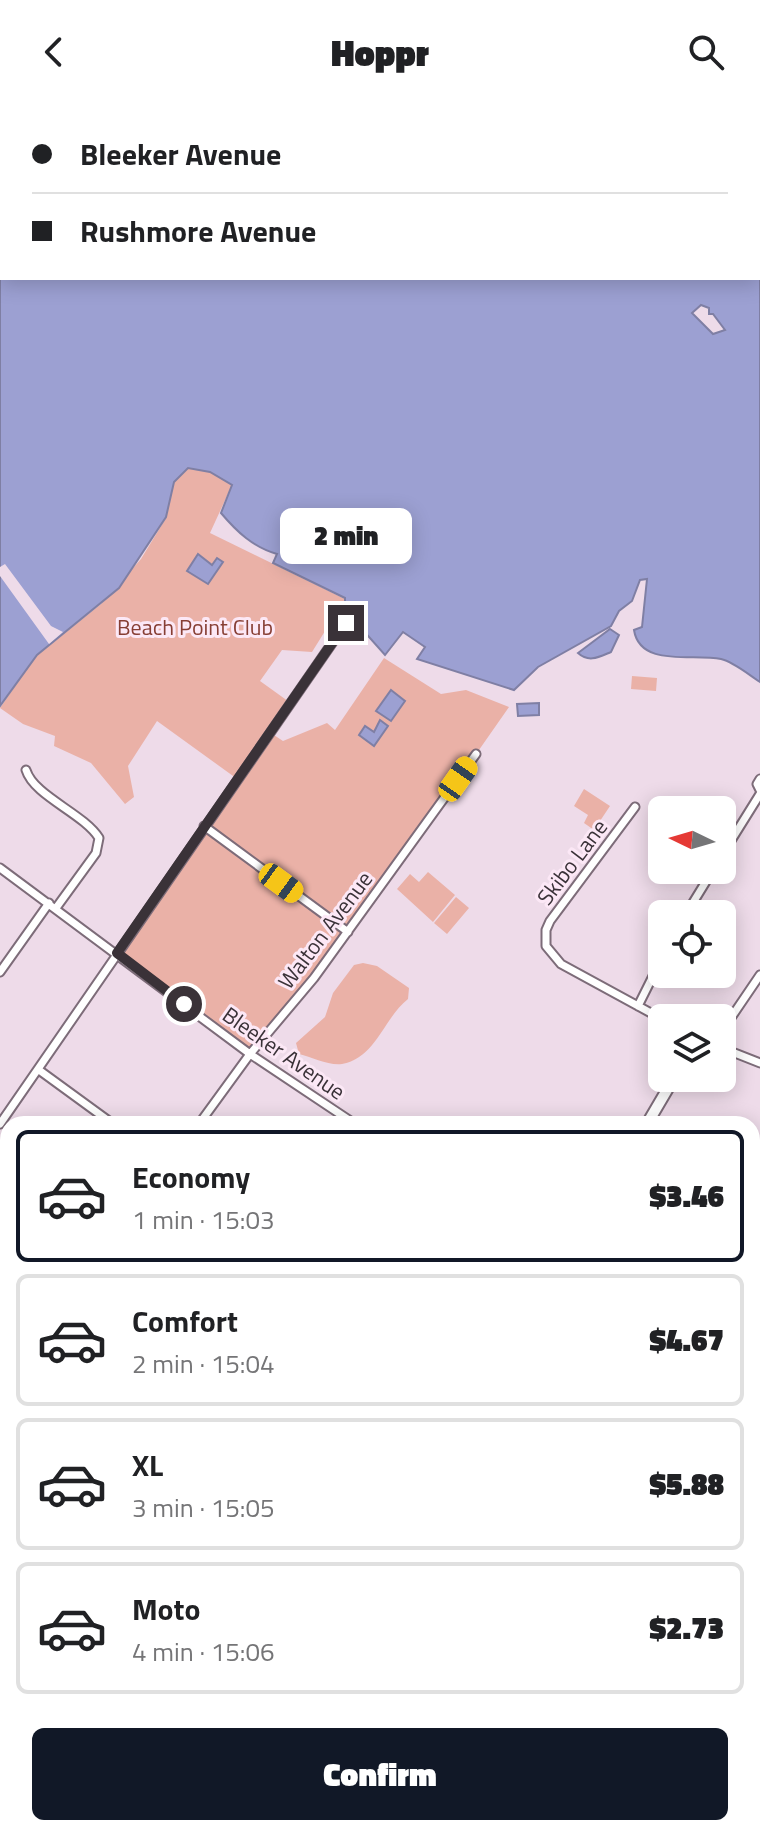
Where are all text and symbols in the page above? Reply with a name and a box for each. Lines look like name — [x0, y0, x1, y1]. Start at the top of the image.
text: Hoppr — [331, 25, 429, 80]
icon: back — [32, 30, 76, 74]
icon: search — [684, 30, 728, 74]
text: Bleeker Avenue — [80, 131, 281, 177]
text: Rushmore Avenue — [80, 208, 316, 254]
callout: 2 min — [280, 507, 412, 563]
text: 2 min — [314, 516, 378, 555]
route end — [328, 605, 364, 641]
park label: Beach Point Club — [117, 610, 273, 644]
car — [434, 752, 482, 806]
north arrow — [648, 796, 736, 884]
map controls — [648, 796, 736, 1092]
street label: Skibo Lane — [528, 812, 616, 912]
car — [255, 859, 307, 907]
street label: Walton Avenue — [269, 864, 381, 996]
button: locate — [648, 900, 736, 988]
route start — [166, 986, 202, 1022]
street label: Bleeker Avenue — [215, 998, 353, 1108]
button: layers — [648, 1004, 736, 1092]
text: Economy — [132, 1154, 250, 1200]
icon: car — [36, 1160, 108, 1232]
text: $3.46 — [650, 1173, 724, 1219]
text: 1 min · 15:03 — [132, 1200, 275, 1239]
text: Comfort — [132, 1298, 238, 1344]
icon: car — [36, 1304, 108, 1376]
text: $4.67 — [650, 1317, 724, 1363]
text: 2 min · 15:04 — [132, 1344, 275, 1383]
text: XL — [132, 1442, 163, 1488]
icon: car — [36, 1448, 108, 1520]
text: $5.88 — [650, 1461, 724, 1507]
text: 3 min · 15:05 — [132, 1488, 275, 1527]
text: Moto — [132, 1586, 200, 1632]
icon: car — [36, 1592, 108, 1664]
text: $2.73 — [650, 1605, 724, 1651]
text: 4 min · 15:06 — [132, 1632, 275, 1671]
button: Confirm — [32, 1728, 728, 1820]

